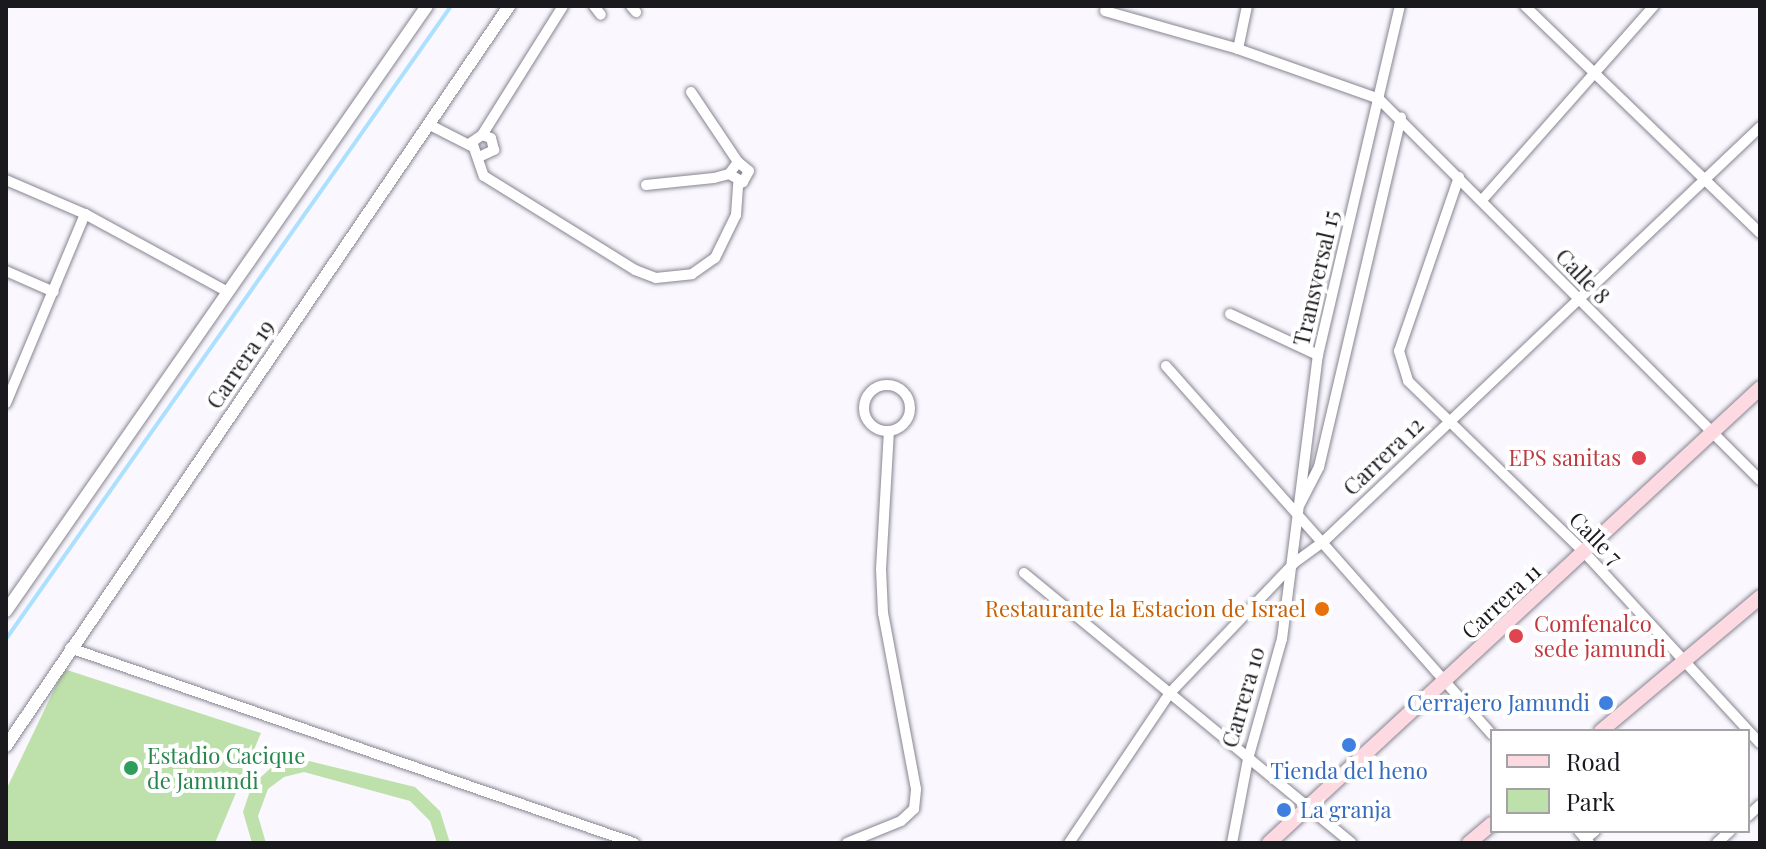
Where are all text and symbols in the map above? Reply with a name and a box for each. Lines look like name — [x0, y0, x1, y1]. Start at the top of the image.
street label: Transversal 15 — [1288, 208, 1344, 348]
street label: Calle 8 — [1550, 243, 1616, 309]
street label: Carrera 19 — [201, 314, 279, 414]
street label: Carrera 12 — [1337, 411, 1429, 501]
place label: EPS sanitas — [1508, 445, 1621, 471]
marker: EPS sanitas — [1628, 447, 1650, 469]
street label: Calle 7 — [1564, 506, 1628, 570]
street label: Carrera 11 — [1456, 558, 1546, 644]
place label: Restaurante la Estacion de Israel — [984, 596, 1306, 622]
marker: Restaurante la Estacion de Israel — [1313, 600, 1331, 618]
place label: Comfenalco sede jamundi — [1534, 610, 1666, 662]
marker: Comfenalco sede jamundi — [1505, 625, 1527, 647]
street label: Carrera 10 — [1216, 643, 1270, 751]
place label: Cerrajero Jamundi — [1407, 690, 1590, 716]
marker: Cerrajero Jamundi — [1597, 694, 1615, 712]
legend — [1490, 729, 1750, 833]
marker: Tienda del heno — [1340, 736, 1358, 754]
place label: Estadio Cacique de Jamundi — [147, 742, 305, 794]
text: Road — [1566, 745, 1621, 777]
place label: Tienda del heno — [1270, 758, 1428, 784]
marker: Estadio Cacique de Jamundi — [122, 759, 140, 777]
text: Park — [1566, 785, 1615, 817]
place label: La granja — [1300, 797, 1392, 823]
marker: La granja — [1275, 801, 1293, 819]

